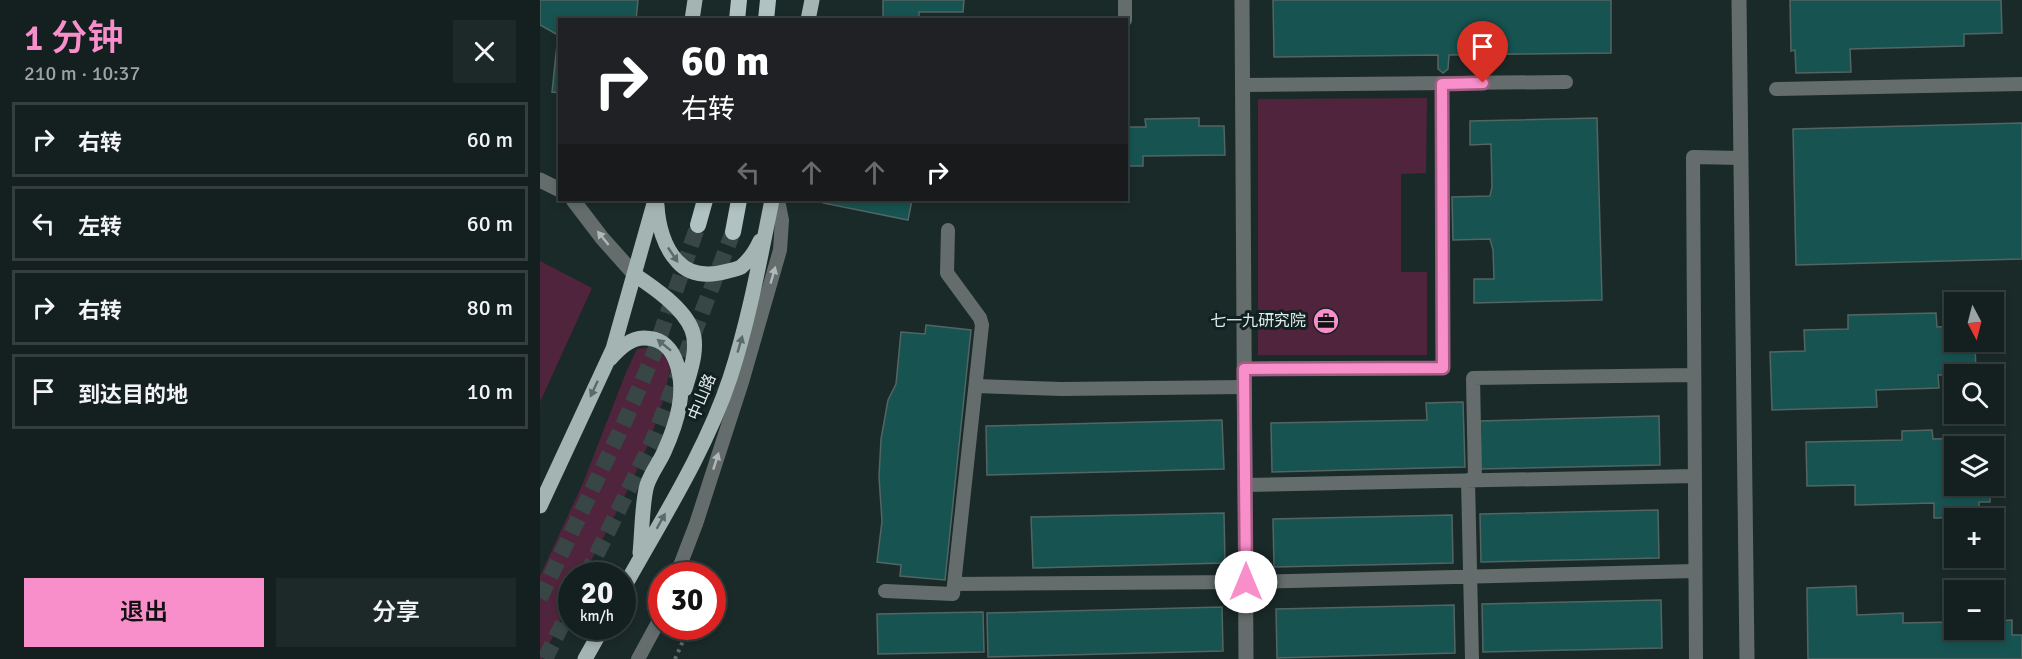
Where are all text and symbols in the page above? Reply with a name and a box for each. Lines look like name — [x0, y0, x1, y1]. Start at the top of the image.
text: 1 分钟 — [24, 16, 123, 61]
button: close — [453, 20, 516, 83]
pin — [1457, 21, 1508, 83]
icon: arrive — [1466, 30, 1499, 63]
text: 60 m — [681, 36, 770, 87]
icon: right — [582, 42, 660, 120]
text: 210 m · 10:37 — [24, 61, 140, 86]
text: 右转 — [681, 93, 735, 126]
icon: right — [27, 123, 60, 156]
text: 60 m — [467, 126, 513, 153]
text: 右转 — [78, 129, 122, 156]
icon: left — [732, 156, 765, 189]
icon: ahead — [795, 156, 828, 189]
icon: ahead — [858, 156, 891, 189]
icon: right — [921, 156, 954, 189]
icon: left — [27, 207, 60, 240]
text: 60 m — [467, 210, 513, 237]
text: 左转 — [78, 213, 122, 240]
one-way arrow — [597, 231, 610, 246]
one-way arrow — [667, 246, 679, 262]
one-way arrow — [769, 266, 778, 284]
icon: right — [27, 291, 60, 324]
north arrow — [1944, 292, 2004, 352]
map controls — [1944, 292, 2004, 640]
text: 80 m — [467, 294, 513, 321]
text: 右转 — [78, 297, 122, 324]
office icon: 七一九研究院 — [1311, 306, 1341, 336]
place label: 七一九研究院 — [1210, 311, 1306, 331]
one-way arrow — [735, 334, 745, 353]
one-way arrow — [656, 339, 672, 352]
button: search — [1944, 364, 2004, 424]
street label: 中山路 — [684, 371, 720, 423]
icon: arrive — [27, 375, 60, 408]
text: 10 m — [467, 378, 513, 405]
text: 到达目的地 — [78, 381, 188, 408]
one-way arrow — [589, 381, 599, 399]
button: layers — [1944, 436, 2004, 496]
one-way arrow — [712, 452, 721, 470]
button: + — [1944, 508, 2004, 568]
one-way arrow — [656, 512, 666, 529]
position arrow — [1214, 550, 1278, 614]
speed limit sign: 30 — [648, 562, 726, 640]
text: 20 — [581, 575, 613, 612]
button: 退出 — [24, 578, 264, 647]
button: 分享 — [276, 578, 516, 647]
button: − — [1944, 580, 2004, 640]
text: km/h — [580, 607, 614, 625]

